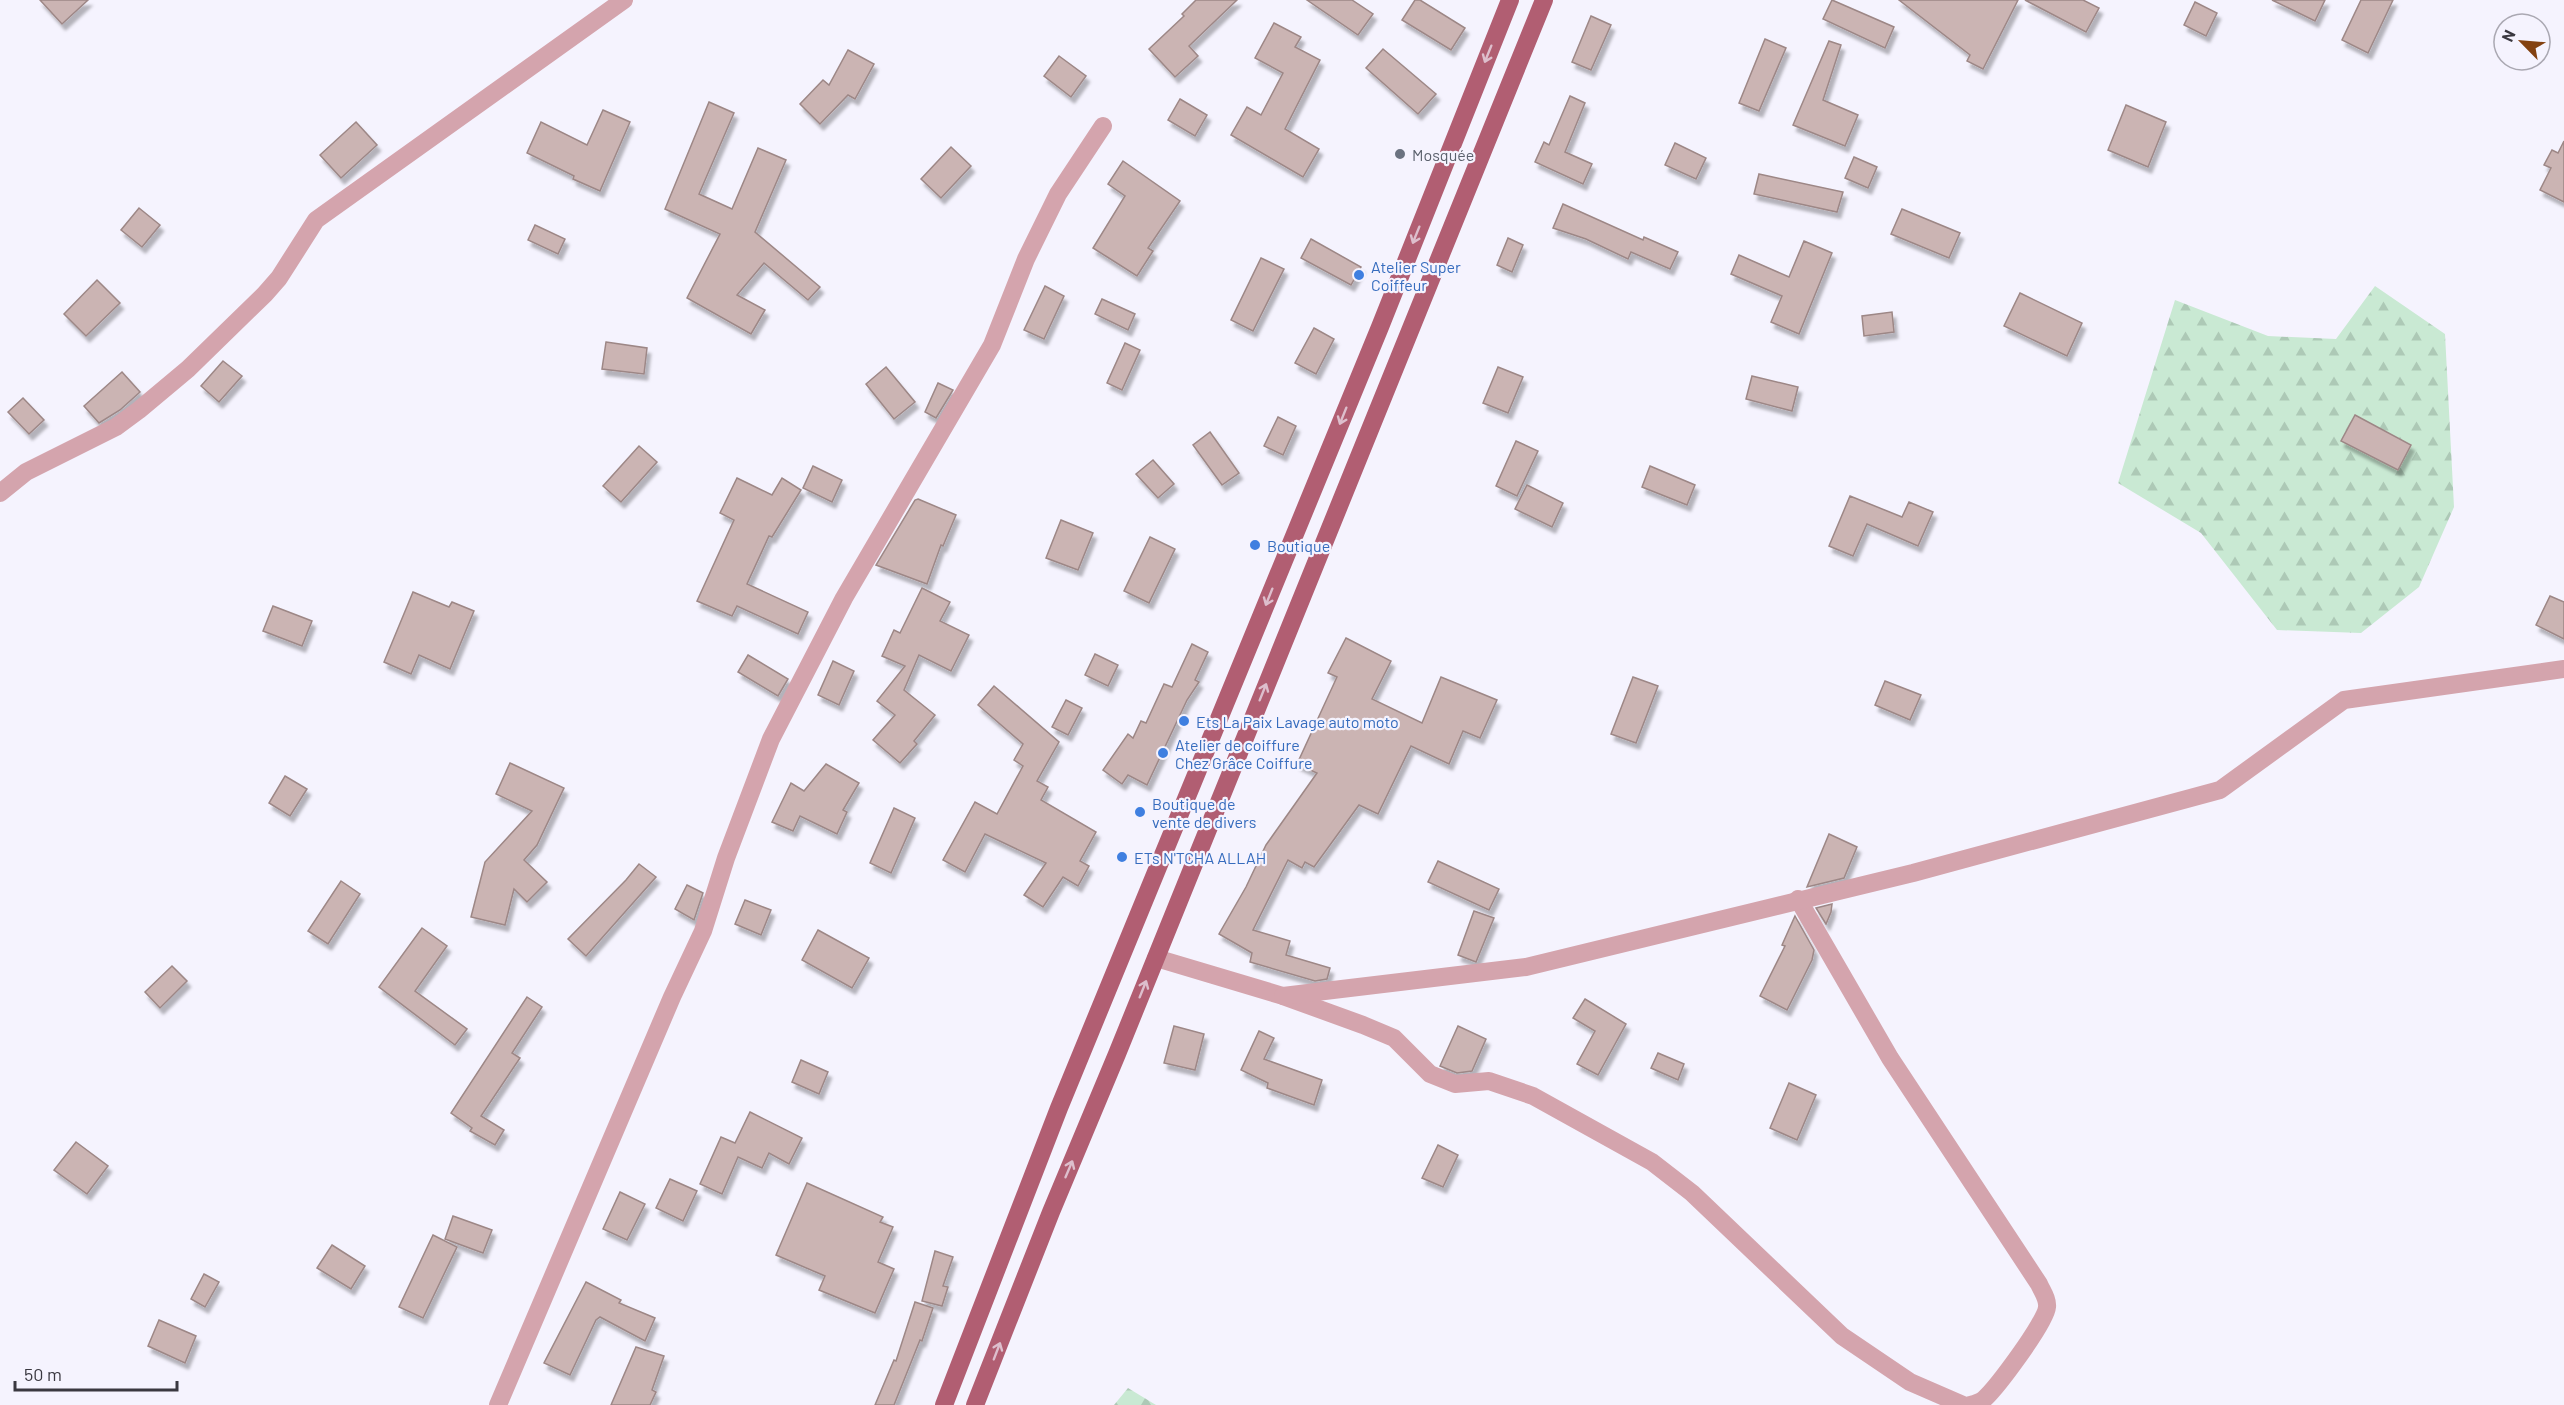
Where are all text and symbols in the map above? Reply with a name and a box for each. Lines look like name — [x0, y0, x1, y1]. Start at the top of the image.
north arrow — [2492, 12, 2552, 72]
text: N — [2497, 27, 2519, 44]
one-way arrow — [1482, 45, 1493, 63]
place label: Mosquée — [1412, 145, 1474, 164]
marker: Mosquée — [1393, 147, 1407, 161]
one-way arrow — [1410, 226, 1421, 244]
place label: Atelier Super Coiffeur — [1371, 257, 1461, 294]
marker: Atelier Super Coiffeur — [1352, 268, 1366, 282]
one-way arrow — [1337, 407, 1348, 425]
place label: Boutique — [1267, 536, 1330, 555]
marker: Boutique — [1248, 538, 1262, 552]
one-way arrow — [1263, 587, 1274, 605]
one-way arrow — [1258, 683, 1269, 701]
place label: Ets La Paix Lavage auto moto — [1196, 712, 1399, 731]
marker: Ets La Paix Lavage auto moto — [1177, 714, 1191, 728]
place label: Atelier de coiffure Chez Grâce Coiffure — [1175, 735, 1312, 772]
marker: Atelier de coiffure Chez Grâce Coiffure — [1156, 746, 1170, 760]
place label: Boutique de vente de divers — [1152, 794, 1256, 831]
marker: Boutique de vente de divers — [1133, 805, 1147, 819]
place label: ETs N'TCHA ALLAH — [1134, 848, 1266, 867]
marker: ETs N'TCHA ALLAH — [1115, 850, 1129, 864]
one-way arrow — [1138, 980, 1149, 999]
one-way arrow — [1064, 1161, 1075, 1179]
one-way arrow — [992, 1342, 1003, 1360]
scale bar — [15, 1354, 177, 1392]
text: 50 m — [24, 1363, 62, 1385]

